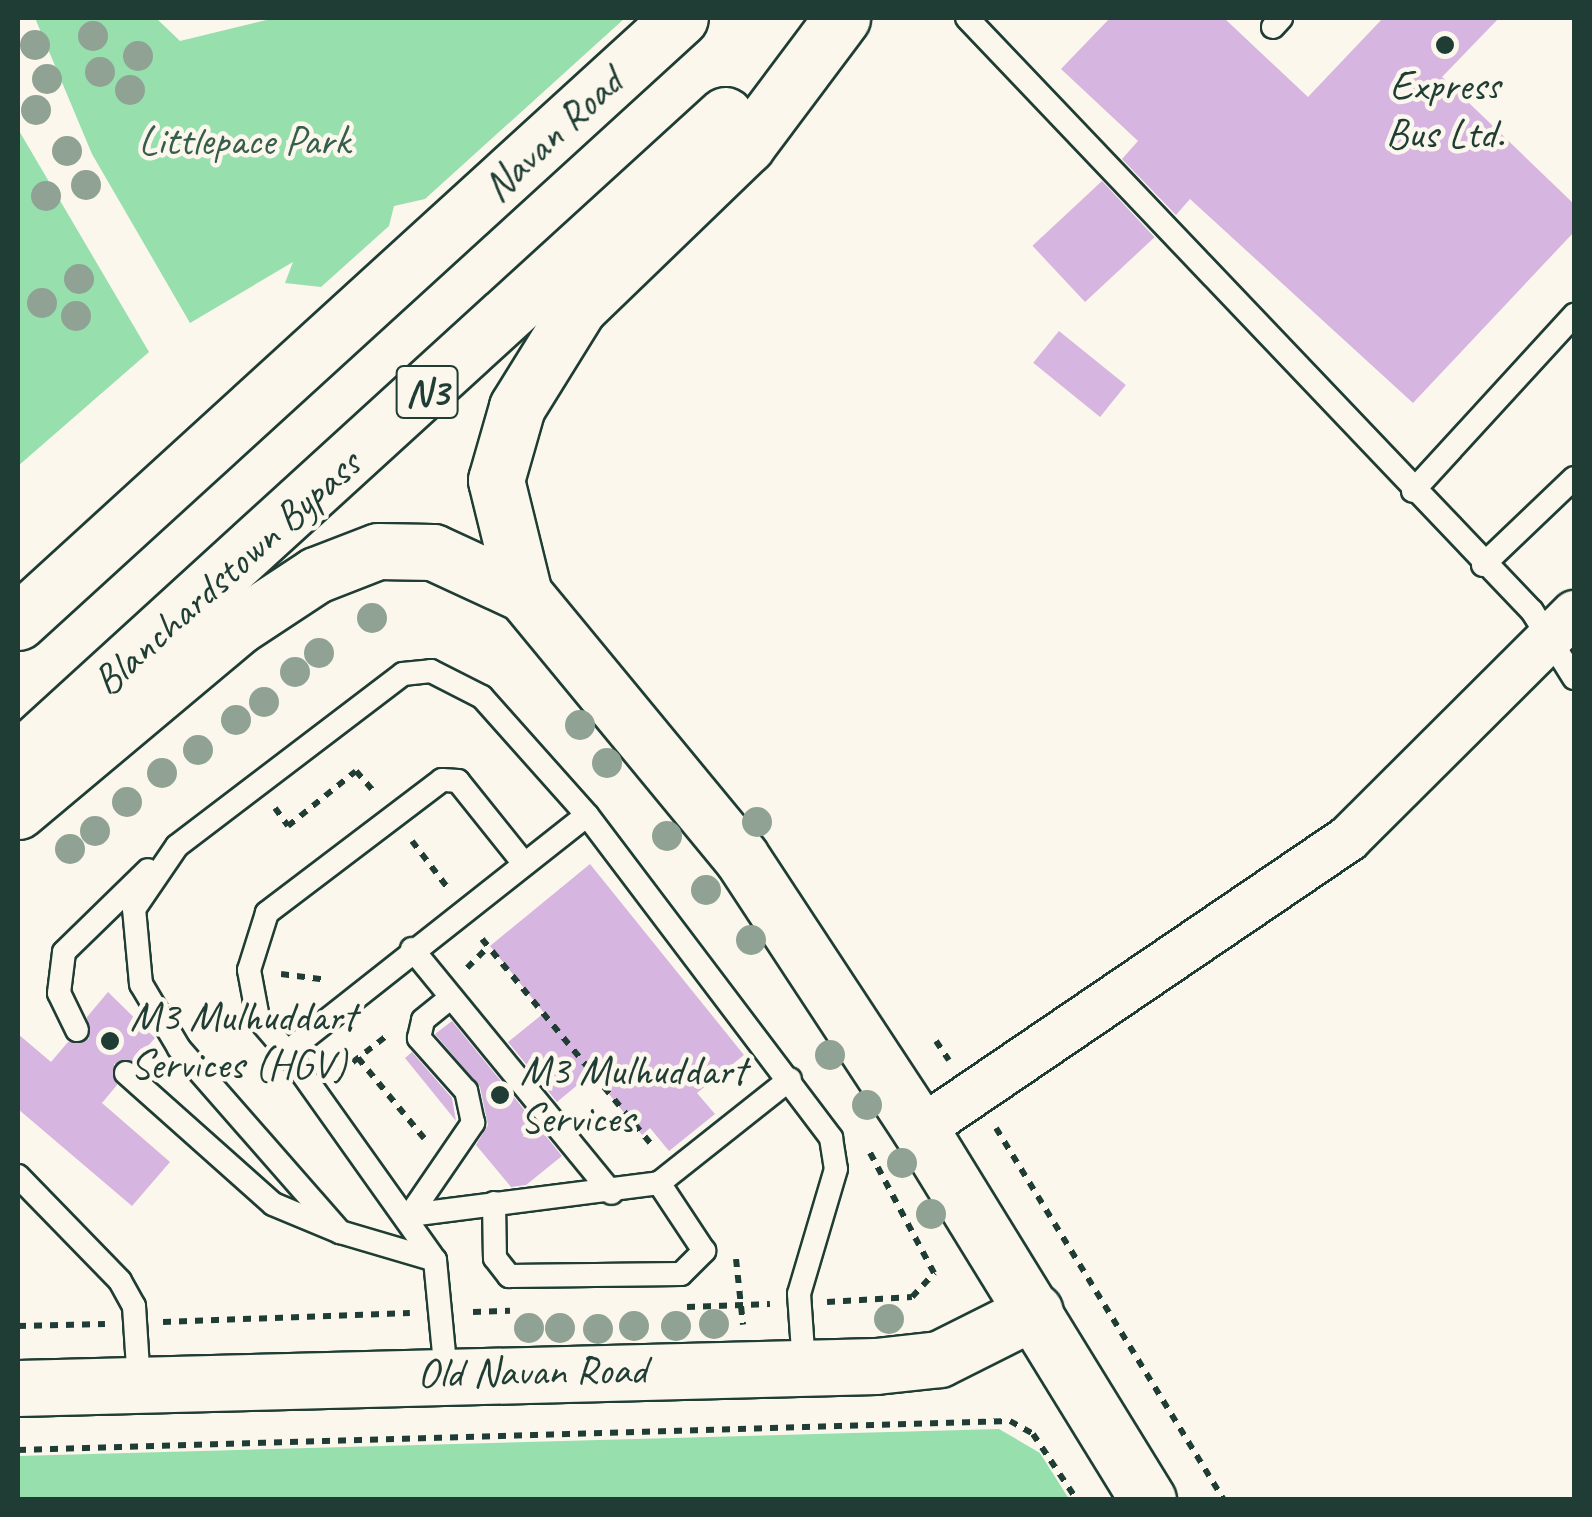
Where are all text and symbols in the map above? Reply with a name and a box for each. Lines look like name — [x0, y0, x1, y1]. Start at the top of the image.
marker: Express Bus Ltd. — [1434, 34, 1456, 56]
street label: Navan Road — [473, 58, 633, 212]
place label: Express Bus Ltd. — [1386, 61, 1504, 160]
park label: Littlepace Park — [138, 116, 350, 166]
road number: N3 — [394, 357, 460, 427]
street label: Blanchardstown Bypass — [83, 439, 371, 707]
place label: M3 Mulhuddart Services (HGV) — [130, 992, 356, 1090]
marker: M3 Mulhuddart Services (HGV) — [99, 1030, 121, 1052]
place label: M3 Mulhuddart Services — [520, 1046, 746, 1144]
marker: M3 Mulhuddart Services — [489, 1084, 511, 1106]
street label: Old Navan Road — [417, 1345, 647, 1399]

